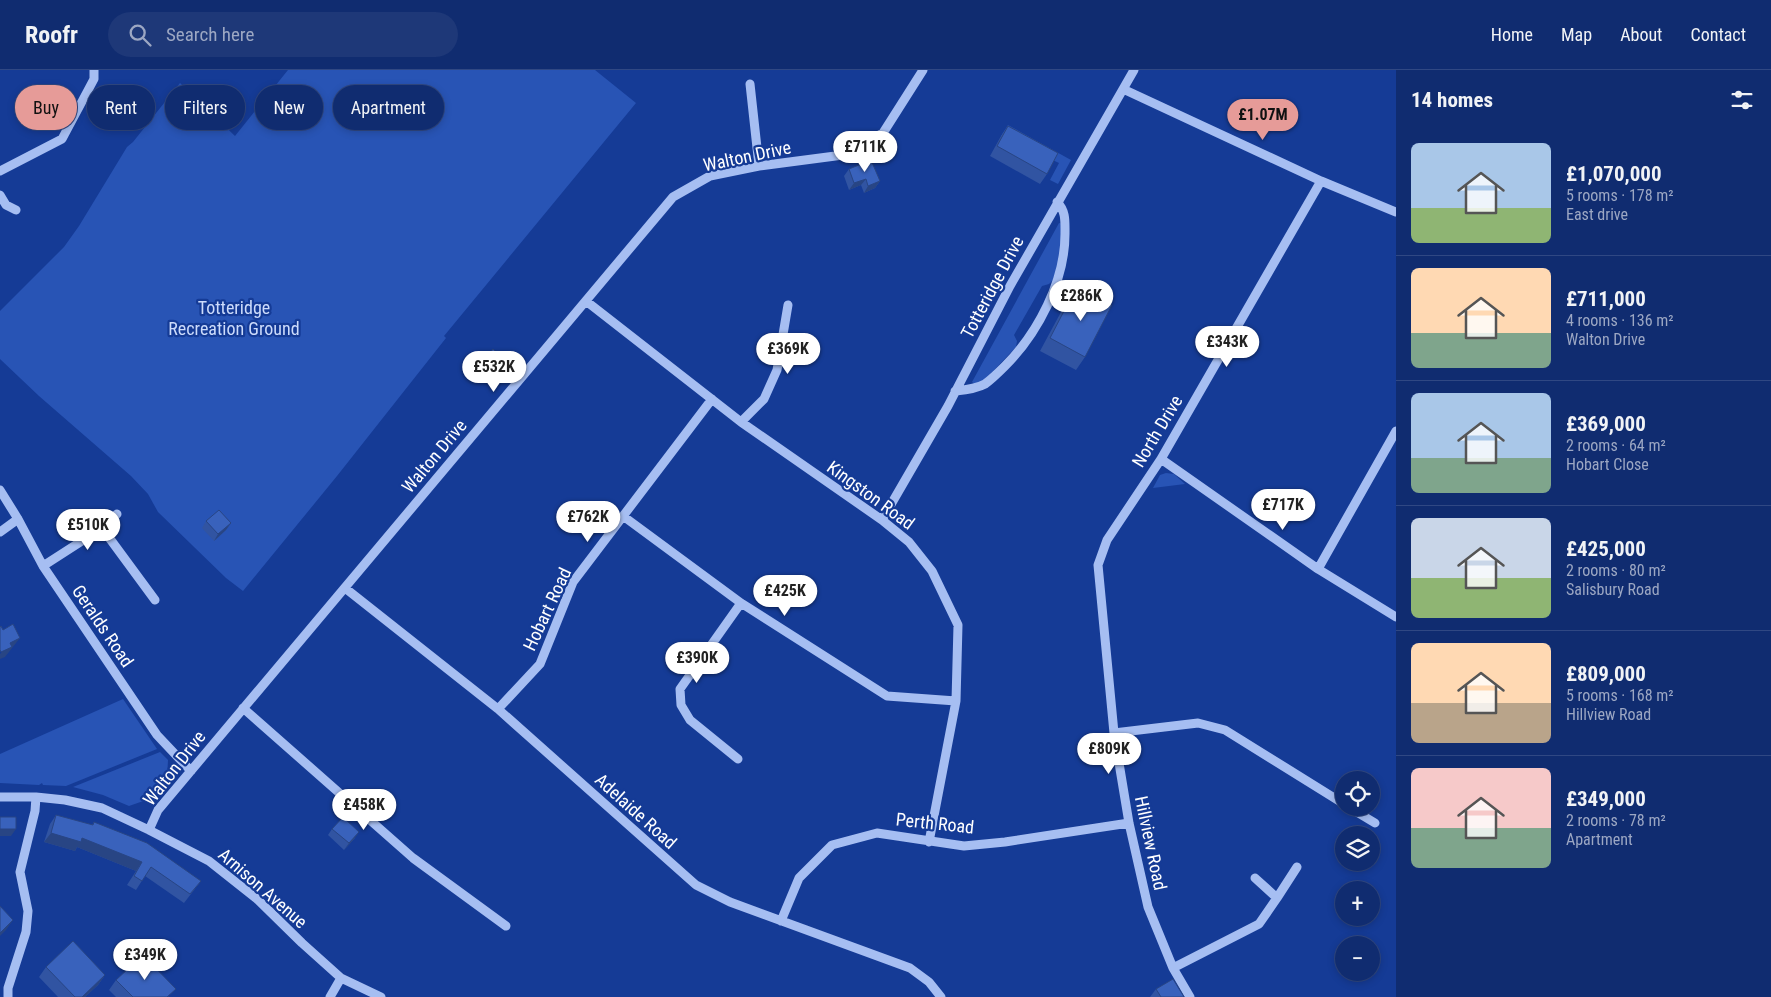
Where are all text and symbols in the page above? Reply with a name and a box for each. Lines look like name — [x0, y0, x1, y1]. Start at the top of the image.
search box — [108, 12, 458, 57]
text: Roofr — [25, 21, 78, 49]
icon: search — [126, 21, 154, 49]
text: Search here — [166, 23, 254, 46]
text: Home — [1491, 24, 1533, 45]
text: Map — [1561, 24, 1592, 45]
text: About — [1620, 24, 1662, 45]
text: Contact — [1690, 24, 1746, 45]
chip: Buy — [15, 85, 77, 130]
chip: Rent — [87, 85, 155, 130]
chip: Filters — [165, 85, 245, 130]
chip: New — [255, 85, 323, 130]
chip: Apartment — [333, 85, 444, 130]
icon: filters — [1728, 86, 1756, 114]
text: 14 homes — [1411, 88, 1493, 112]
pin: £1.07M — [1222, 98, 1304, 141]
text: £1.07M — [1238, 105, 1288, 124]
pin: £711K — [830, 131, 900, 173]
street label: Walton Drive — [701, 136, 793, 176]
text: £711K — [844, 137, 886, 156]
text: £1,070,000 — [1566, 162, 1662, 186]
icon: home — [1451, 163, 1511, 223]
text: 5 rooms · 178 m² — [1566, 186, 1674, 205]
text: East drive — [1566, 205, 1628, 224]
street label: Totteridge Drive — [956, 232, 1028, 342]
pin: £286K — [1046, 280, 1116, 322]
text: £286K — [1060, 286, 1102, 305]
text: £711,000 — [1566, 287, 1646, 311]
icon: home — [1451, 288, 1511, 348]
park label: Totteridge Recreation Ground — [168, 297, 300, 339]
text: 4 rooms · 136 m² — [1566, 311, 1674, 330]
pin: £343K — [1192, 326, 1262, 368]
text: Walton Drive — [1566, 330, 1645, 349]
pin: £369K — [753, 332, 823, 375]
text: £343K — [1206, 332, 1248, 351]
text: £369K — [767, 339, 809, 358]
pin: £532K — [459, 350, 529, 393]
text: £532K — [473, 357, 515, 376]
street label: North Drive — [1127, 391, 1187, 471]
text: £369,000 — [1566, 412, 1646, 436]
icon: home — [1451, 413, 1511, 473]
street label: Walton Drive — [397, 415, 471, 497]
text: 2 rooms · 64 m² — [1566, 436, 1666, 455]
text: Hobart Close — [1566, 455, 1649, 474]
street label: Kingston Road — [823, 456, 919, 534]
pin: £717K — [1248, 488, 1318, 531]
text: £717K — [1262, 495, 1304, 514]
pin: £762K — [553, 500, 623, 543]
text: £762K — [567, 507, 609, 526]
pin: £510K — [53, 508, 123, 551]
text: £510K — [67, 515, 109, 534]
text: £425,000 — [1566, 537, 1646, 561]
icon: home — [1451, 538, 1511, 598]
text: 2 rooms · 80 m² — [1566, 561, 1666, 580]
street label: Hobart Road — [519, 564, 575, 654]
pin: £425K — [750, 574, 820, 617]
text: Salisbury Road — [1566, 580, 1660, 599]
street label: Geralds Road — [68, 581, 138, 671]
text: £425K — [764, 581, 806, 600]
pin: £390K — [662, 642, 732, 684]
text: £390K — [676, 648, 718, 667]
text: £809,000 — [1566, 662, 1646, 686]
icon: home — [1451, 663, 1511, 723]
text: 5 rooms · 168 m² — [1566, 686, 1674, 705]
text: Hillview Road — [1566, 705, 1651, 724]
street label: Walton Drive — [138, 726, 210, 810]
pin: £809K — [1074, 732, 1144, 775]
text: £809K — [1088, 739, 1130, 758]
street label: Adelaide Road — [591, 769, 681, 853]
map controls — [1335, 771, 1380, 981]
button: locate — [1335, 771, 1380, 816]
text: £349,000 — [1566, 787, 1646, 811]
pin: £458K — [329, 788, 399, 831]
icon: home — [1451, 788, 1511, 848]
street label: Hillview Road — [1131, 794, 1171, 892]
text: £458K — [343, 795, 385, 814]
street label: Perth Road — [895, 808, 975, 838]
text: 2 rooms · 78 m² — [1566, 811, 1666, 830]
button: layers — [1335, 826, 1380, 871]
text: Apartment — [1566, 830, 1633, 849]
street label: Arnison Avenue — [214, 844, 312, 932]
button: + — [1335, 881, 1380, 926]
button: − — [1335, 936, 1380, 981]
pin: £349K — [110, 938, 180, 981]
text: £349K — [124, 945, 166, 964]

